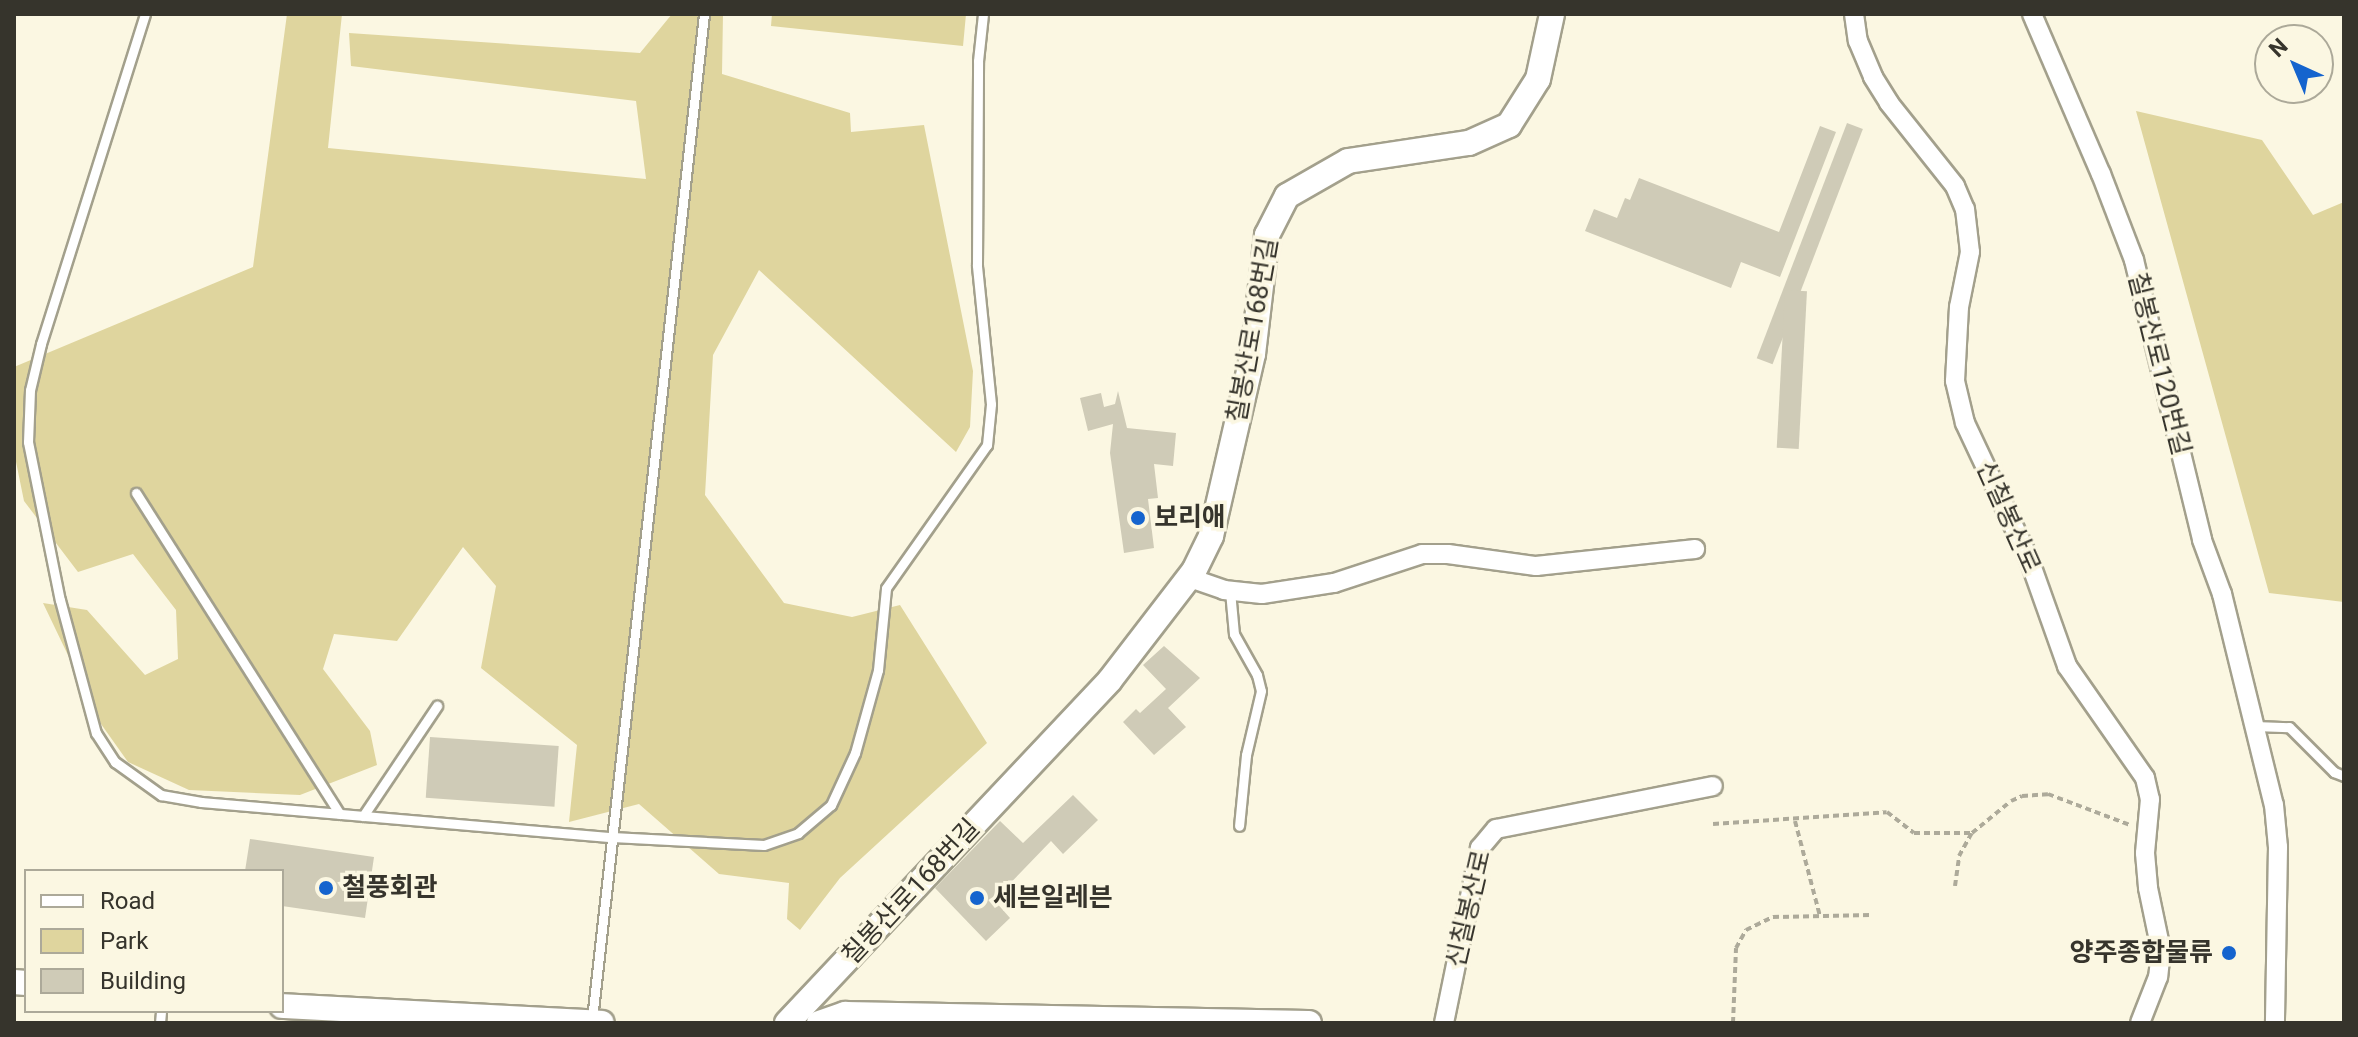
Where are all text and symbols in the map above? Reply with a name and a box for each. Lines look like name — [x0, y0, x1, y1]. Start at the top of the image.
north arrow — [2254, 24, 2334, 104]
text: N — [2264, 33, 2293, 62]
street label: 칠봉산로168번길 — [1221, 235, 1285, 425]
street label: 칠봉산로120번길 — [2121, 269, 2197, 459]
street label: 신칠봉산로 — [1969, 456, 2047, 578]
place label: 보리애 — [1154, 502, 1226, 534]
marker: 보리애 — [1129, 509, 1147, 527]
street label: 칠봉산로168번길 — [836, 813, 986, 971]
street label: 신칠봉산로 — [1440, 847, 1498, 971]
legend — [24, 869, 284, 1013]
place label: 철풍회관 — [342, 872, 438, 904]
marker: 철풍회관 — [317, 879, 335, 897]
place label: 세븐일레븐 — [993, 882, 1113, 914]
text: Road — [100, 887, 155, 915]
marker: 세븐일레븐 — [968, 889, 986, 907]
text: Park — [100, 927, 148, 955]
place label: 양주종합물류 — [2069, 937, 2213, 969]
marker: 양주종합물류 — [2220, 944, 2238, 962]
text: Building — [100, 967, 186, 995]

